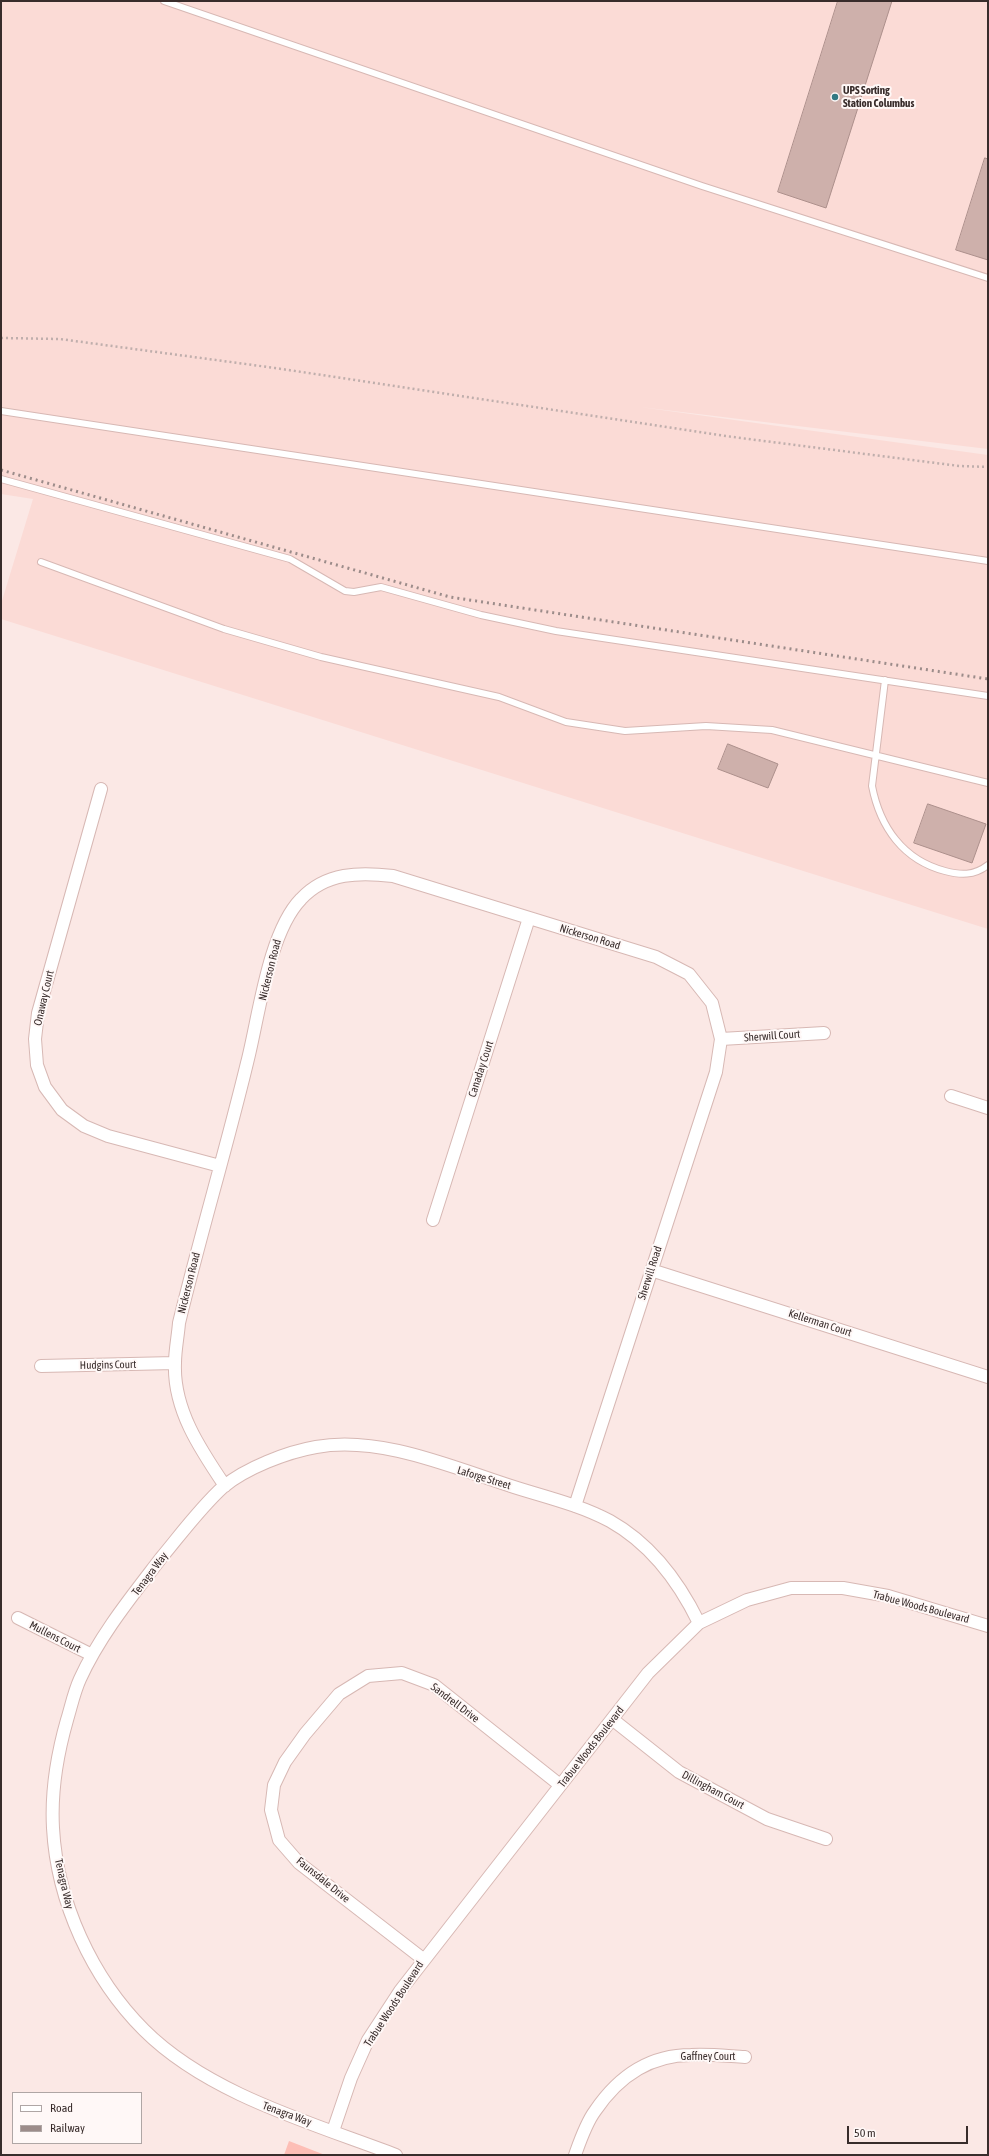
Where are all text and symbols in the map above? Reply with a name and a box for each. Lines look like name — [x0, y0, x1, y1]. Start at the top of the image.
place label: UPS Sorting Station Columbus — [843, 84, 914, 110]
marker: UPS Sorting Station Columbus — [830, 92, 840, 102]
street label: Nickerson Road — [558, 922, 622, 952]
street label: Nickerson Road — [256, 938, 284, 1002]
street label: Onaway Court — [31, 969, 57, 1027]
street label: Sherwill Court — [743, 1027, 801, 1045]
street label: Canaday Court — [466, 1039, 496, 1099]
street label: Sherwill Road — [635, 1245, 665, 1301]
street label: Nickerson Road — [175, 1251, 203, 1315]
street label: Kellerman Court — [787, 1307, 853, 1339]
street label: Hudgins Court — [80, 1358, 136, 1372]
street label: Laforge Street — [455, 1464, 513, 1492]
street label: Tenagra Way — [129, 1550, 171, 1598]
street label: Trabue Woods Boulevard — [871, 1588, 971, 1626]
street label: Mullens Court — [27, 1618, 83, 1656]
street label: Sandrell Drive — [428, 1681, 482, 1725]
street label: Trabue Woods Boulevard — [555, 1704, 627, 1790]
street label: Dillingham Court — [680, 1768, 746, 1812]
street label: Faunsdale Drive — [294, 1854, 352, 1906]
street label: Tenagra Way — [52, 1858, 76, 1910]
street label: Trabue Woods Boulevard — [361, 1959, 427, 2049]
street label: Gaffney Court — [681, 2050, 735, 2064]
legend — [12, 2092, 142, 2144]
street label: Tenagra Way — [261, 2099, 313, 2129]
text: Road — [50, 2101, 73, 2115]
scale bar — [849, 2118, 970, 2144]
text: Railway — [50, 2121, 85, 2135]
text: 50 m — [854, 2126, 876, 2140]

